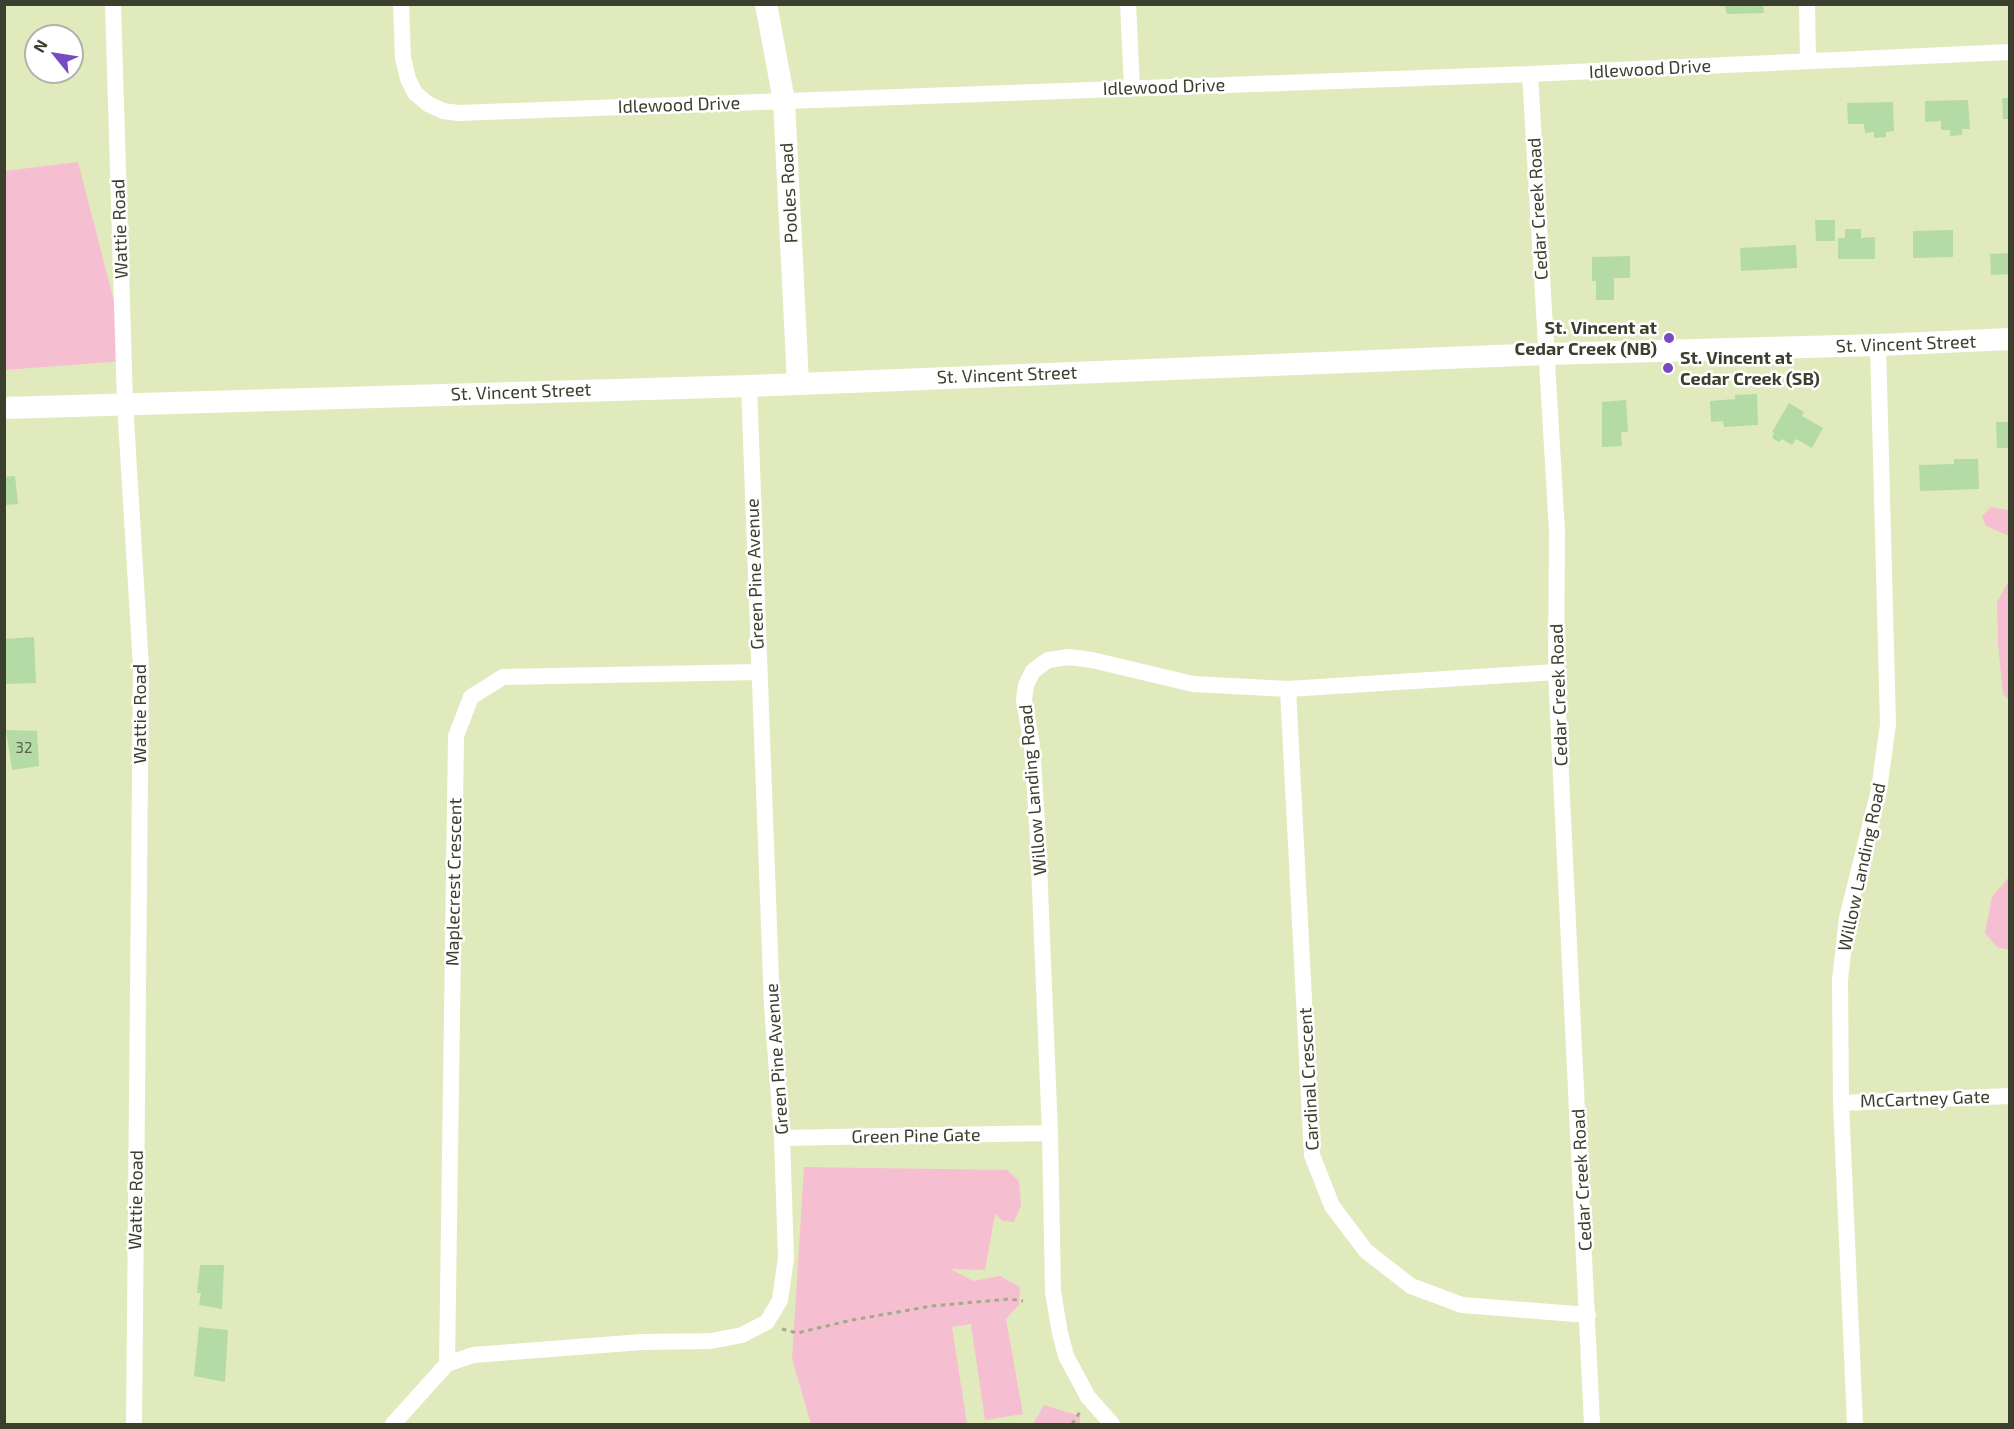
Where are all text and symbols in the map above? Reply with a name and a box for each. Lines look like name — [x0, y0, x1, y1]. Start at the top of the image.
north arrow — [24, 24, 84, 84]
text: N — [29, 36, 51, 56]
street label: Idlewood Drive — [1588, 55, 1712, 83]
street label: Idlewood Drive — [1102, 74, 1226, 100]
street label: Idlewood Drive — [617, 92, 741, 118]
street label: Cedar Creek Road — [1523, 137, 1553, 281]
street label: Pooles Road — [776, 142, 802, 244]
street label: Wattie Road — [107, 179, 133, 279]
place label: St. Vincent at Cedar Creek (NB) — [1515, 317, 1657, 360]
marker: St. Vincent at Cedar Creek (NB) — [1662, 331, 1676, 345]
street label: St. Vincent Street — [1835, 331, 1977, 357]
place label: St. Vincent at Cedar Creek (SB) — [1680, 347, 1820, 389]
marker: St. Vincent at Cedar Creek (SB) — [1661, 361, 1675, 375]
street label: St. Vincent Street — [936, 362, 1078, 388]
street label: St. Vincent Street — [450, 379, 592, 405]
street label: Green Pine Avenue — [742, 498, 768, 650]
street label: Cedar Creek Road — [1546, 623, 1572, 767]
street label: Wattie Road — [129, 664, 151, 764]
street label: Willow Landing Road — [1015, 704, 1051, 876]
house number: 32 — [16, 739, 32, 757]
street label: Willow Landing Road — [1834, 781, 1890, 953]
street label: Maplecrest Crescent — [442, 798, 466, 966]
street label: Green Pine Avenue — [761, 983, 793, 1135]
street label: Cardinal Crescent — [1294, 1007, 1324, 1151]
street label: McCartney Gate — [1860, 1086, 1990, 1112]
street label: Cedar Creek Road — [1567, 1108, 1597, 1252]
street label: Green Pine Gate — [851, 1124, 981, 1148]
street label: Wattie Road — [124, 1150, 148, 1250]

